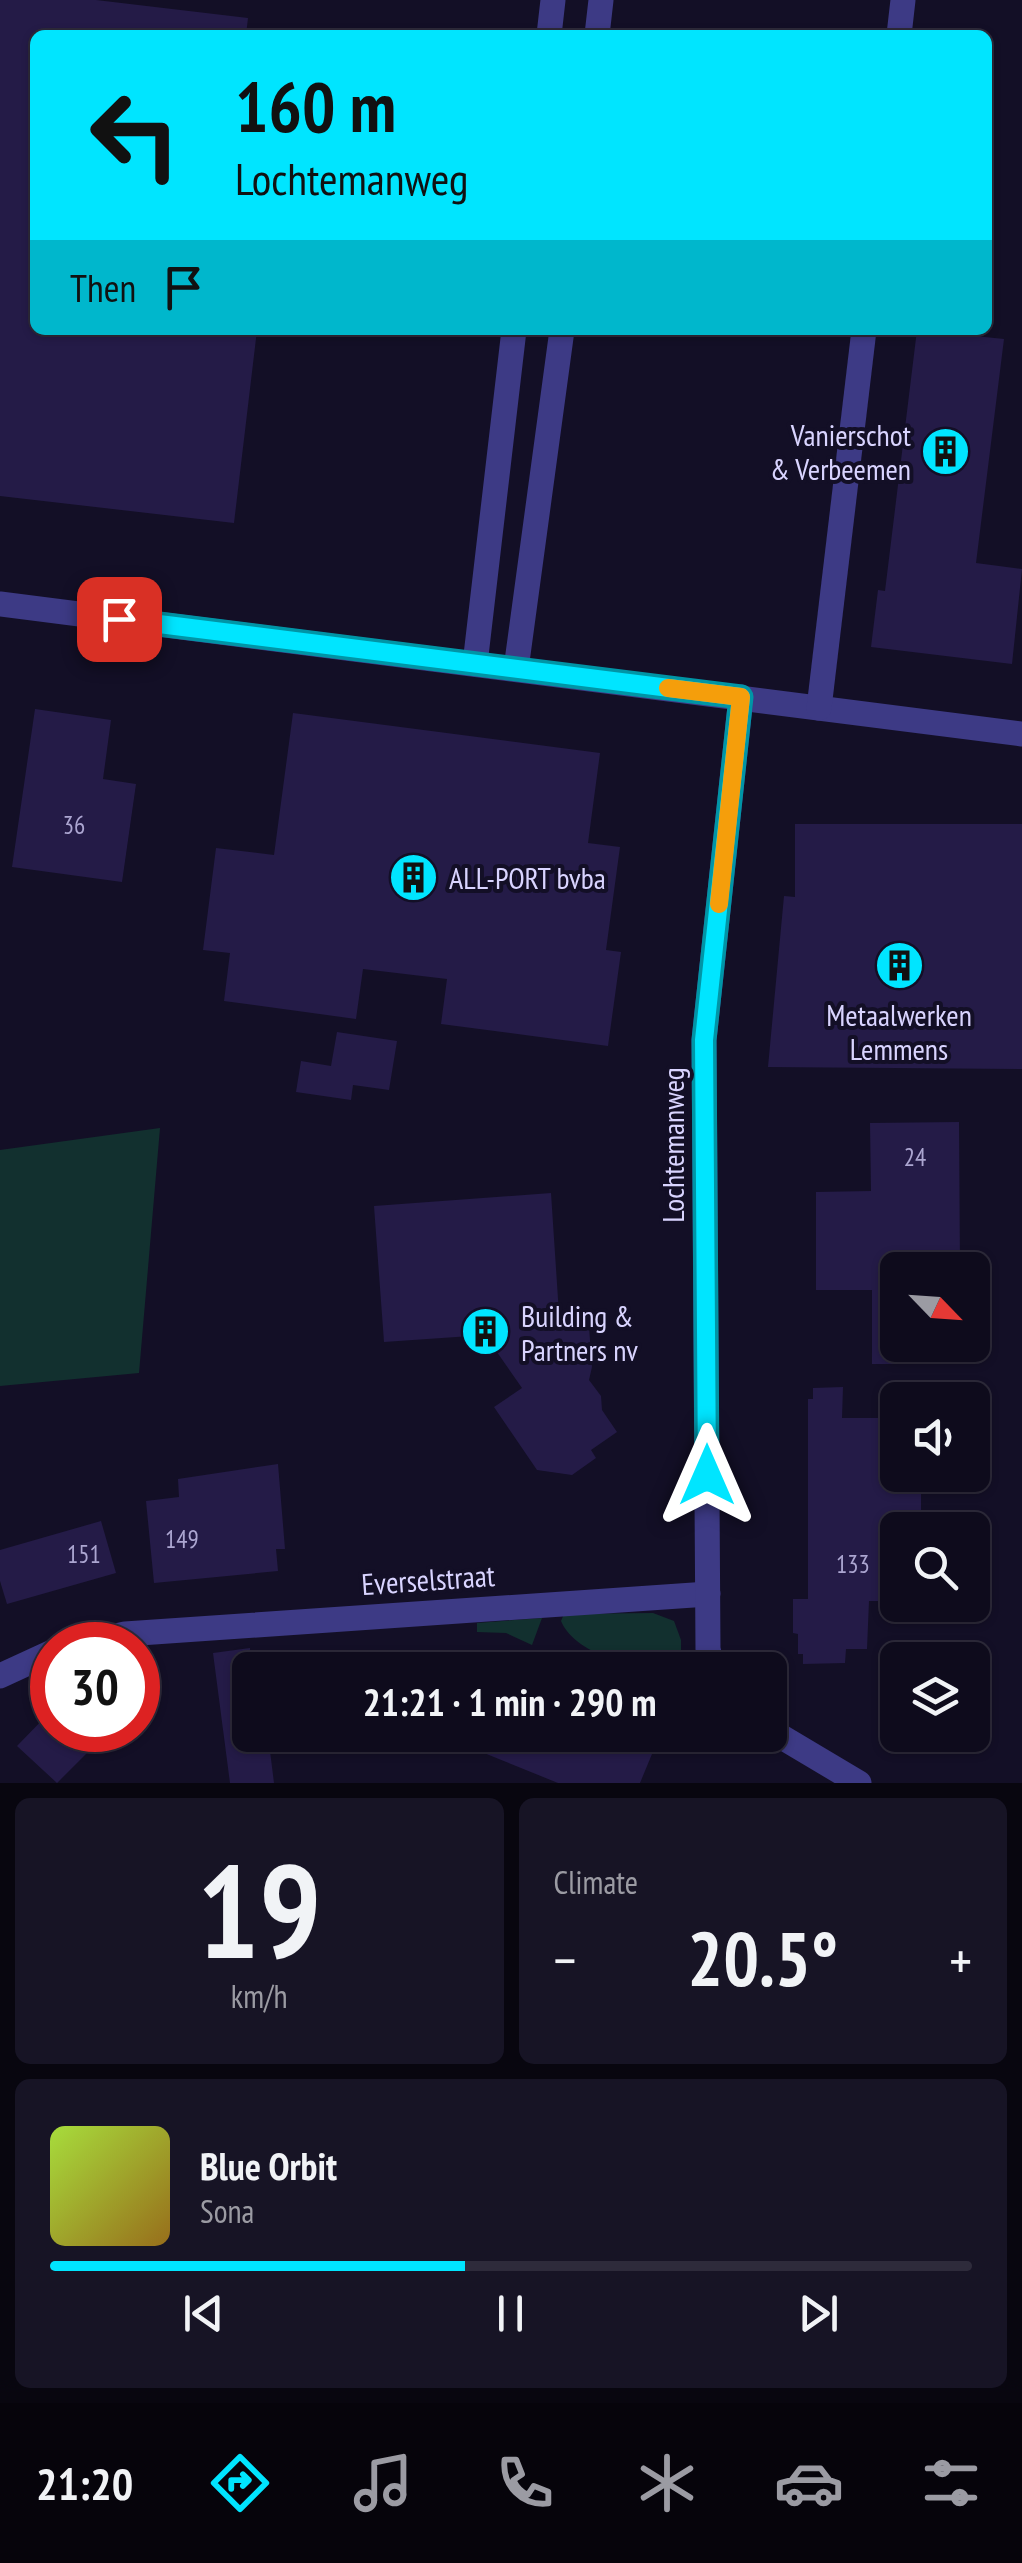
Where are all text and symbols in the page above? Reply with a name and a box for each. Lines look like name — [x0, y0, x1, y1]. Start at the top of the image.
text: 160 m — [235, 61, 396, 151]
icon: left — [70, 70, 200, 200]
text: Lochtemanweg — [235, 149, 468, 207]
icon: arrive — [156, 260, 211, 315]
text: Then — [70, 263, 136, 312]
place label: Vanierschot & Verbeemen — [770, 415, 912, 488]
building icon: Vanierschot & Verbeemen — [920, 425, 972, 477]
pin — [77, 577, 162, 662]
icon: arrive — [92, 592, 147, 647]
house number: 36 — [63, 809, 85, 841]
building icon: ALL-PORT bvba — [388, 851, 440, 903]
place label: ALL-PORT bvba — [449, 858, 606, 897]
building icon: Metaalwerken Lemmens — [873, 939, 925, 991]
place label: Metaalwerken Lemmens — [826, 995, 972, 1068]
street label: Lochtemanweg — [653, 1067, 692, 1223]
house number: 24 — [904, 1141, 926, 1173]
north arrow — [880, 1252, 990, 1362]
map controls — [880, 1252, 990, 1752]
place label: Building & Partners nv — [521, 1296, 638, 1369]
building icon: Building & Partners nv — [460, 1306, 512, 1358]
button: sound — [880, 1382, 990, 1492]
position arrow — [655, 1423, 759, 1527]
button: search — [880, 1512, 990, 1622]
house number: 149 — [165, 1523, 199, 1555]
house number: 151 — [67, 1538, 101, 1570]
house number: 133 — [836, 1548, 870, 1580]
street label: Everselstraat — [360, 1555, 497, 1603]
speed limit sign: 30 — [30, 1622, 160, 1752]
button: layers — [880, 1642, 990, 1752]
text: 21:21 · 1 min · 290 m — [363, 1677, 656, 1726]
text: 19 — [197, 1826, 321, 1994]
text: Climate — [554, 1861, 638, 1903]
text: 20.5° — [687, 1910, 838, 2007]
text: − — [554, 1924, 576, 1995]
text: + — [949, 1924, 972, 1995]
text: km/h — [231, 1975, 288, 2017]
text: Blue Orbit — [200, 2141, 337, 2190]
text: Sona — [200, 2190, 254, 2232]
icon: previous — [176, 2286, 231, 2341]
icon: pause — [483, 2286, 538, 2341]
icon: next — [791, 2286, 846, 2341]
icon: directions — [205, 2448, 275, 2518]
icon: music — [348, 2448, 418, 2518]
icon: phone — [490, 2448, 560, 2518]
icon: climate — [632, 2448, 702, 2518]
icon: car — [774, 2448, 844, 2518]
icon: filters — [916, 2448, 986, 2518]
text: 21:20 — [36, 2454, 133, 2512]

